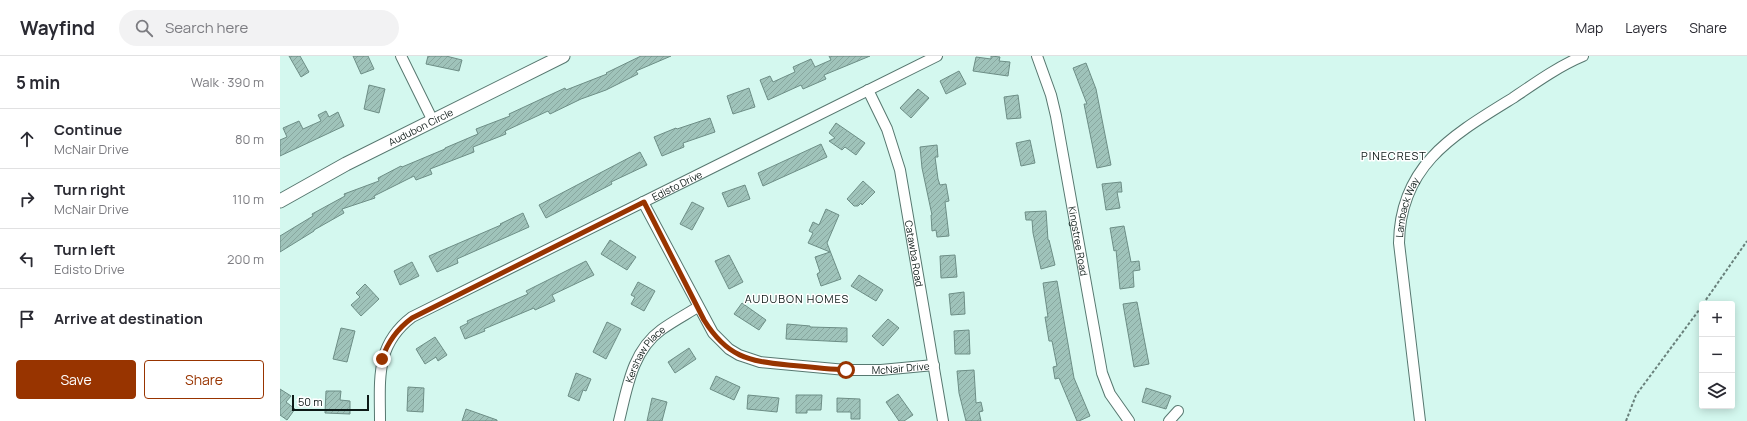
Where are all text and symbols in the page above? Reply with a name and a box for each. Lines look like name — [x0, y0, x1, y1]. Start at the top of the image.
search box — [119, 10, 399, 46]
text: Wayfind — [20, 15, 95, 41]
icon: search — [133, 17, 155, 39]
text: Search here — [165, 17, 248, 38]
text: Map — [1575, 18, 1603, 37]
text: Layers — [1625, 18, 1667, 37]
text: Share — [1689, 18, 1727, 37]
text: 5 min — [16, 71, 60, 94]
text: Walk · 390 m — [191, 73, 264, 91]
street label: Audubon Circle — [386, 105, 455, 149]
text: Continue — [54, 119, 122, 140]
icon: ahead — [16, 128, 38, 150]
text: 80 m — [235, 130, 264, 148]
text: McNair Drive — [54, 140, 129, 158]
district label: PINECREST — [1361, 148, 1427, 163]
street label: Edisto Drive — [649, 167, 704, 204]
street label: Lamback Way — [1392, 174, 1423, 238]
text: Turn right — [54, 179, 125, 200]
icon: right — [16, 188, 38, 210]
text: 110 m — [232, 190, 264, 208]
text: McNair Drive — [54, 200, 129, 218]
street label: Kingstree Road — [1065, 205, 1091, 277]
street label: Catawba Road — [902, 219, 927, 288]
text: Turn left — [54, 239, 116, 260]
icon: left — [16, 248, 38, 270]
text: 200 m — [227, 250, 264, 268]
text: Edisto Drive — [54, 260, 125, 278]
district label: AUDUBON HOMES — [745, 291, 849, 306]
map controls — [1699, 301, 1735, 409]
button: + — [1699, 301, 1735, 337]
icon: arrive — [16, 308, 38, 330]
text: Arrive at destination — [54, 308, 203, 329]
street label: Kershaw Place — [622, 322, 668, 384]
button: − — [1699, 337, 1735, 373]
route end — [373, 350, 391, 368]
street label: McNair Drive — [872, 358, 930, 377]
button: Save — [16, 360, 136, 399]
button: Share — [144, 360, 264, 399]
route start — [837, 361, 855, 379]
button: layers — [1699, 373, 1735, 409]
scale bar — [292, 393, 369, 412]
text: 50 m — [298, 394, 323, 409]

